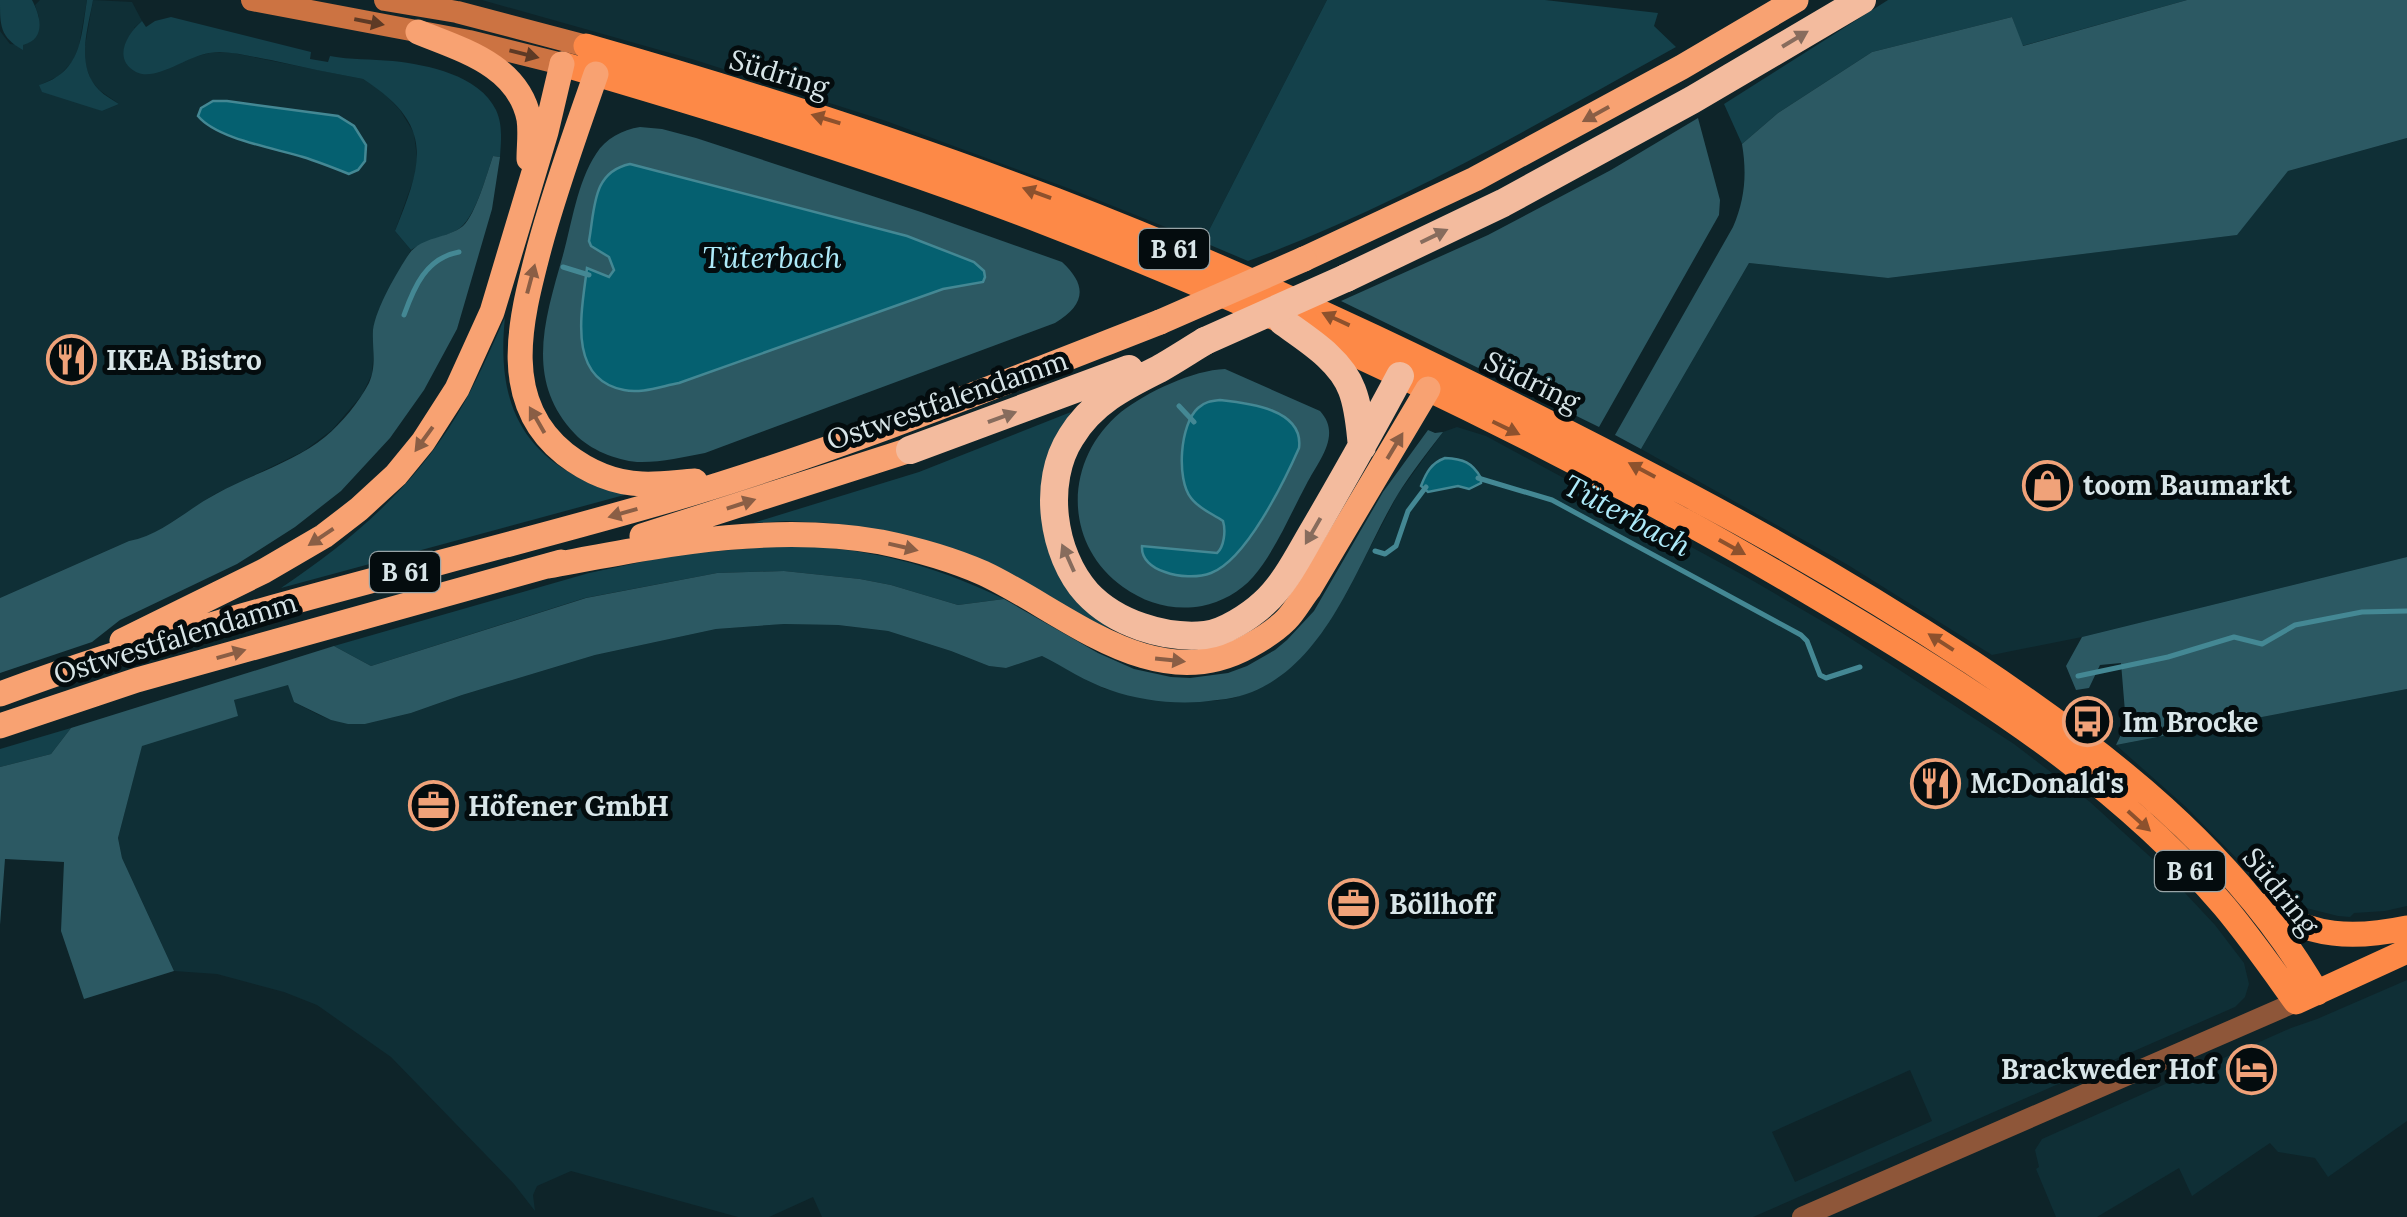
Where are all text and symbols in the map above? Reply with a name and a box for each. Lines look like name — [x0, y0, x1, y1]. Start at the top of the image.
one-way arrow — [354, 15, 385, 31]
one-way arrow — [1781, 31, 1809, 48]
street label: Südring — [725, 41, 833, 105]
one-way arrow — [509, 47, 540, 62]
one-way arrow — [1582, 104, 1610, 122]
one-way arrow — [811, 111, 841, 126]
one-way arrow — [1021, 185, 1051, 200]
one-way arrow — [1420, 227, 1449, 244]
road number: B 61 — [1139, 229, 1209, 269]
water label: Tüterbach — [703, 238, 841, 276]
one-way arrow — [523, 263, 539, 294]
one-way arrow — [1321, 311, 1350, 328]
restaurant icon: IKEA Bistro — [45, 334, 97, 386]
place label: IKEA Bistro — [106, 342, 262, 378]
street label: Ostwestfalendamm — [822, 342, 1072, 458]
street label: Südring — [1478, 343, 1586, 420]
one-way arrow — [529, 406, 546, 434]
one-way arrow — [987, 409, 1017, 424]
one-way arrow — [1492, 419, 1521, 436]
one-way arrow — [415, 426, 435, 452]
one-way arrow — [1386, 432, 1404, 460]
shop icon: toom Baumarkt — [2022, 459, 2074, 511]
one-way arrow — [1627, 462, 1656, 479]
water label: Tüterbach — [1557, 466, 1698, 564]
place label: toom Baumarkt — [2083, 467, 2292, 503]
one-way arrow — [726, 496, 756, 511]
one-way arrow — [607, 506, 638, 521]
one-way arrow — [1305, 517, 1322, 545]
one-way arrow — [307, 527, 334, 546]
one-way arrow — [1717, 538, 1746, 555]
one-way arrow — [888, 540, 919, 556]
one-way arrow — [1060, 543, 1076, 573]
road number: B 61 — [370, 552, 440, 592]
street label: Ostwestfalendamm — [49, 584, 301, 692]
one-way arrow — [1927, 634, 1954, 652]
one-way arrow — [217, 646, 247, 661]
one-way arrow — [1155, 653, 1187, 669]
bus stop icon: Im Brocke — [2061, 696, 2113, 748]
place label: Im Brocke — [2122, 704, 2258, 740]
restaurant icon: McDonald's — [1909, 757, 1961, 809]
place label: McDonald's — [1970, 765, 2124, 801]
office icon: Höfener GmbH — [407, 780, 459, 832]
place label: Höfener GmbH — [468, 788, 669, 824]
one-way arrow — [2127, 809, 2151, 832]
street label: Südring — [2235, 840, 2327, 942]
road number: B 61 — [2155, 851, 2225, 891]
office icon: Böllhoff — [1328, 878, 1380, 930]
place label: Böllhoff — [1389, 886, 1496, 922]
hotel icon: Brackweder Hof — [2225, 1043, 2277, 1095]
place label: Brackweder Hof — [2001, 1051, 2218, 1087]

